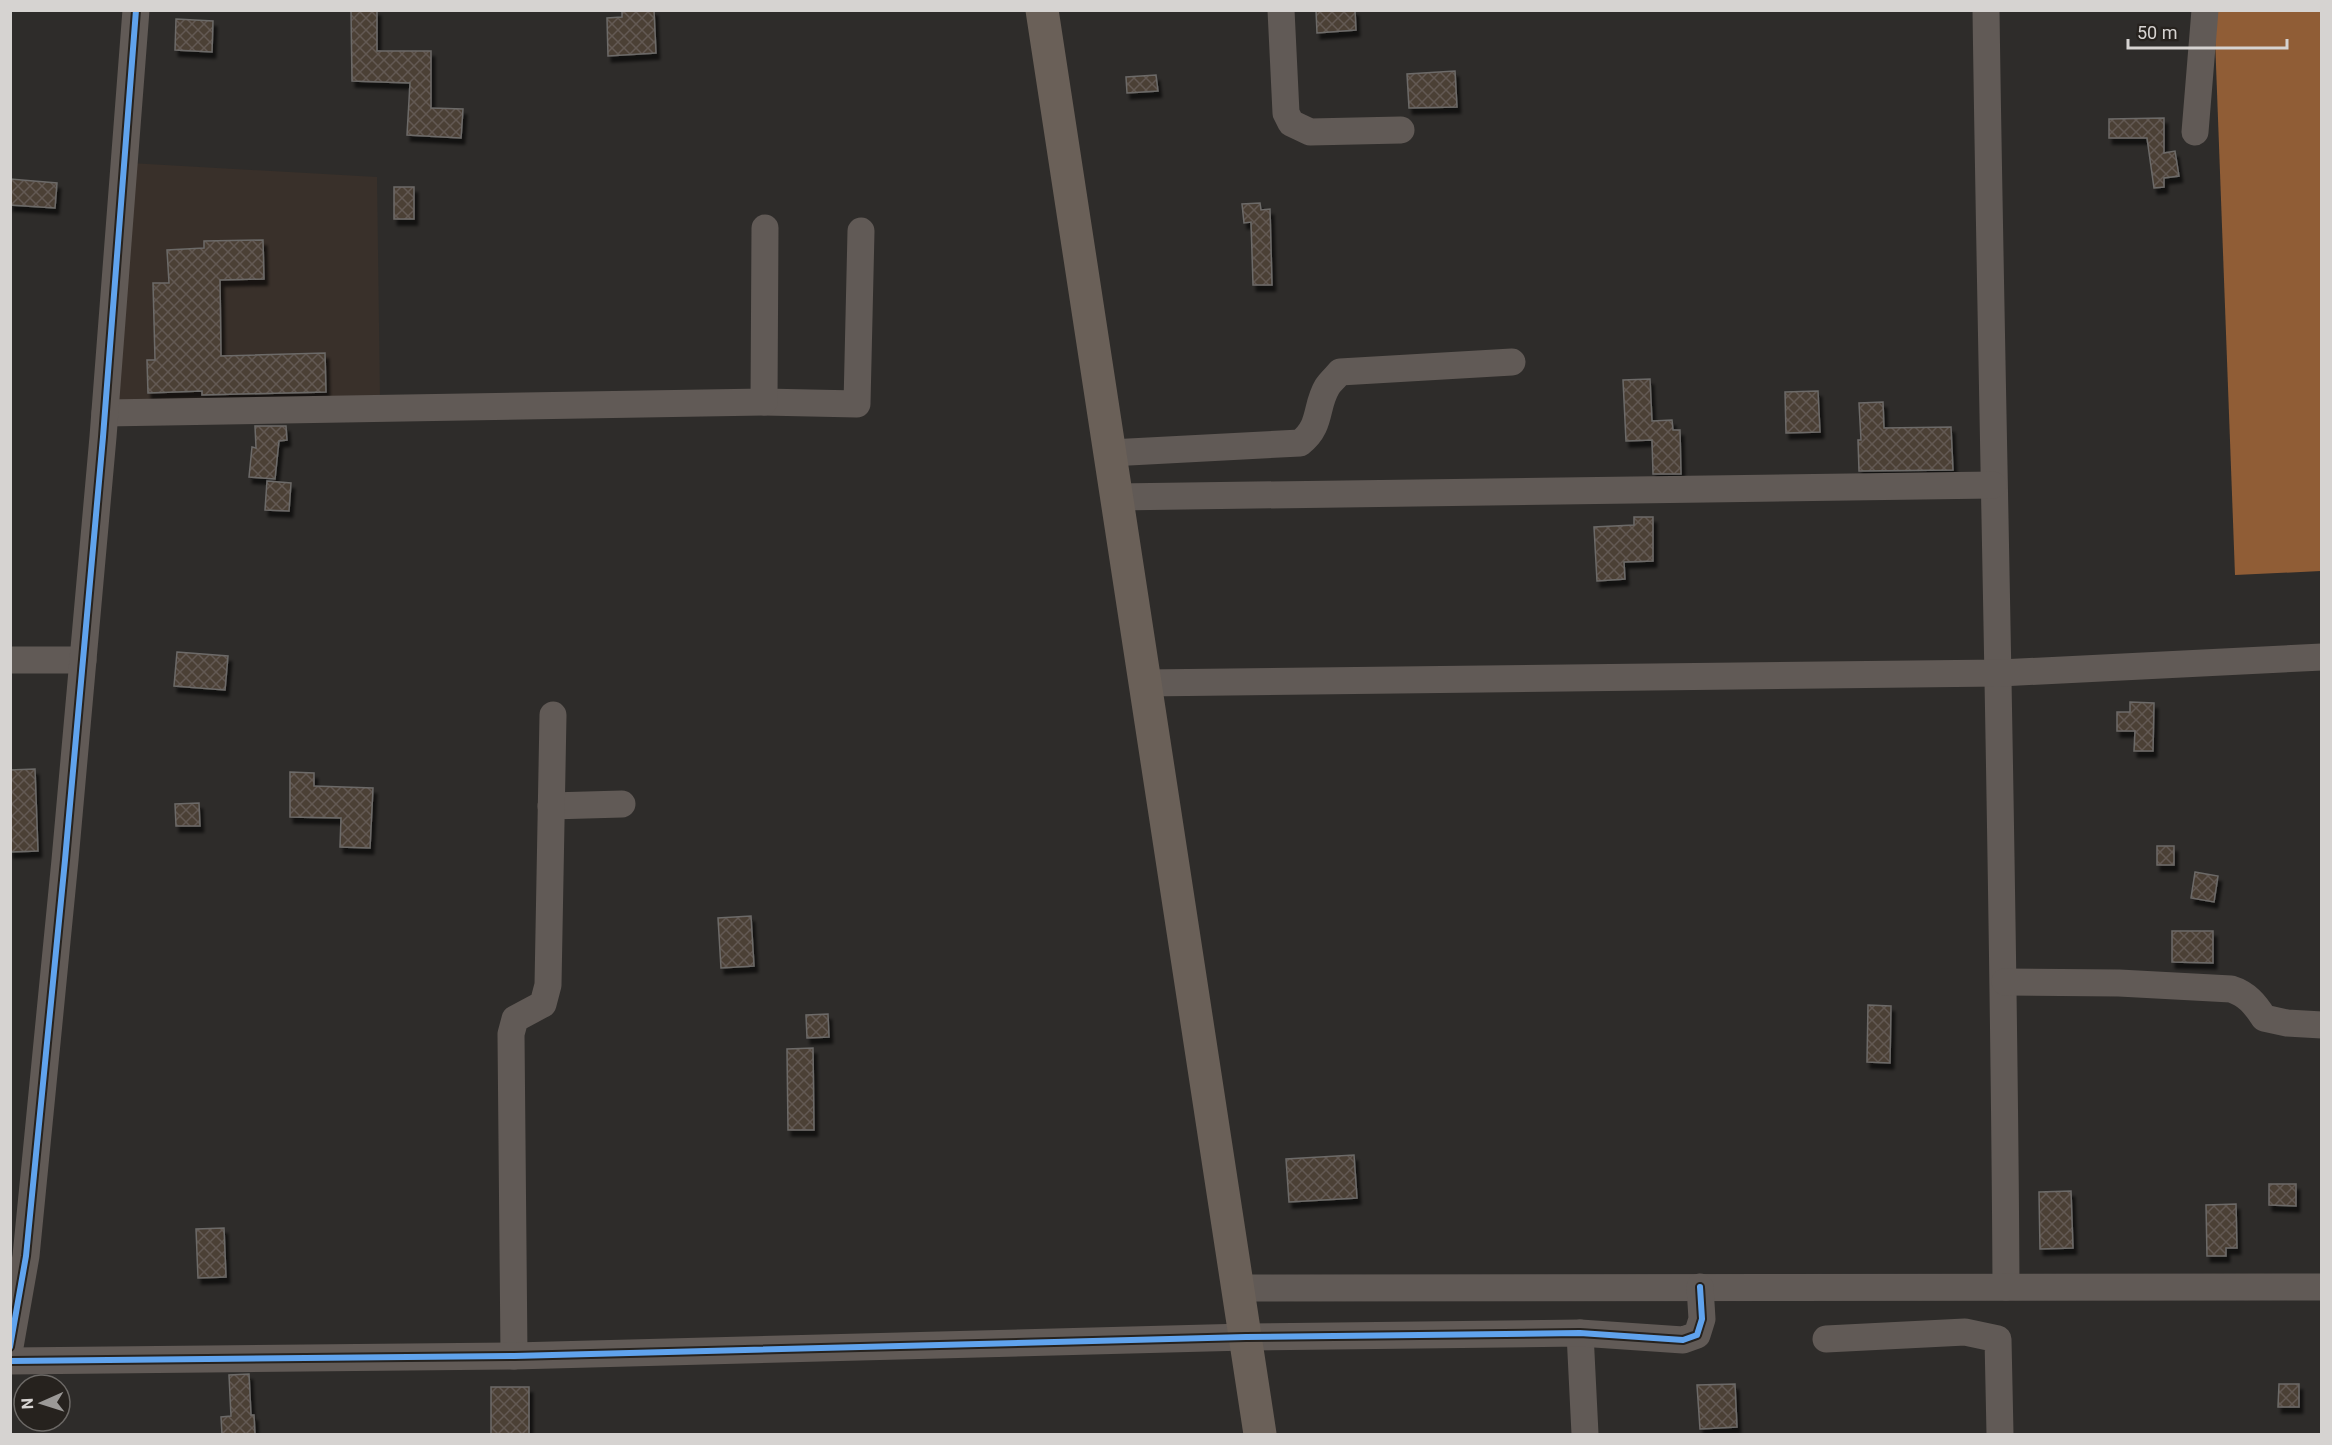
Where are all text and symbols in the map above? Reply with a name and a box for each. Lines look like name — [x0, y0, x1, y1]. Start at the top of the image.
scale bar — [2128, 12, 2287, 50]
text: 50 m — [2137, 22, 2177, 43]
north arrow — [12, 1373, 72, 1433]
text: N — [18, 1398, 37, 1410]

